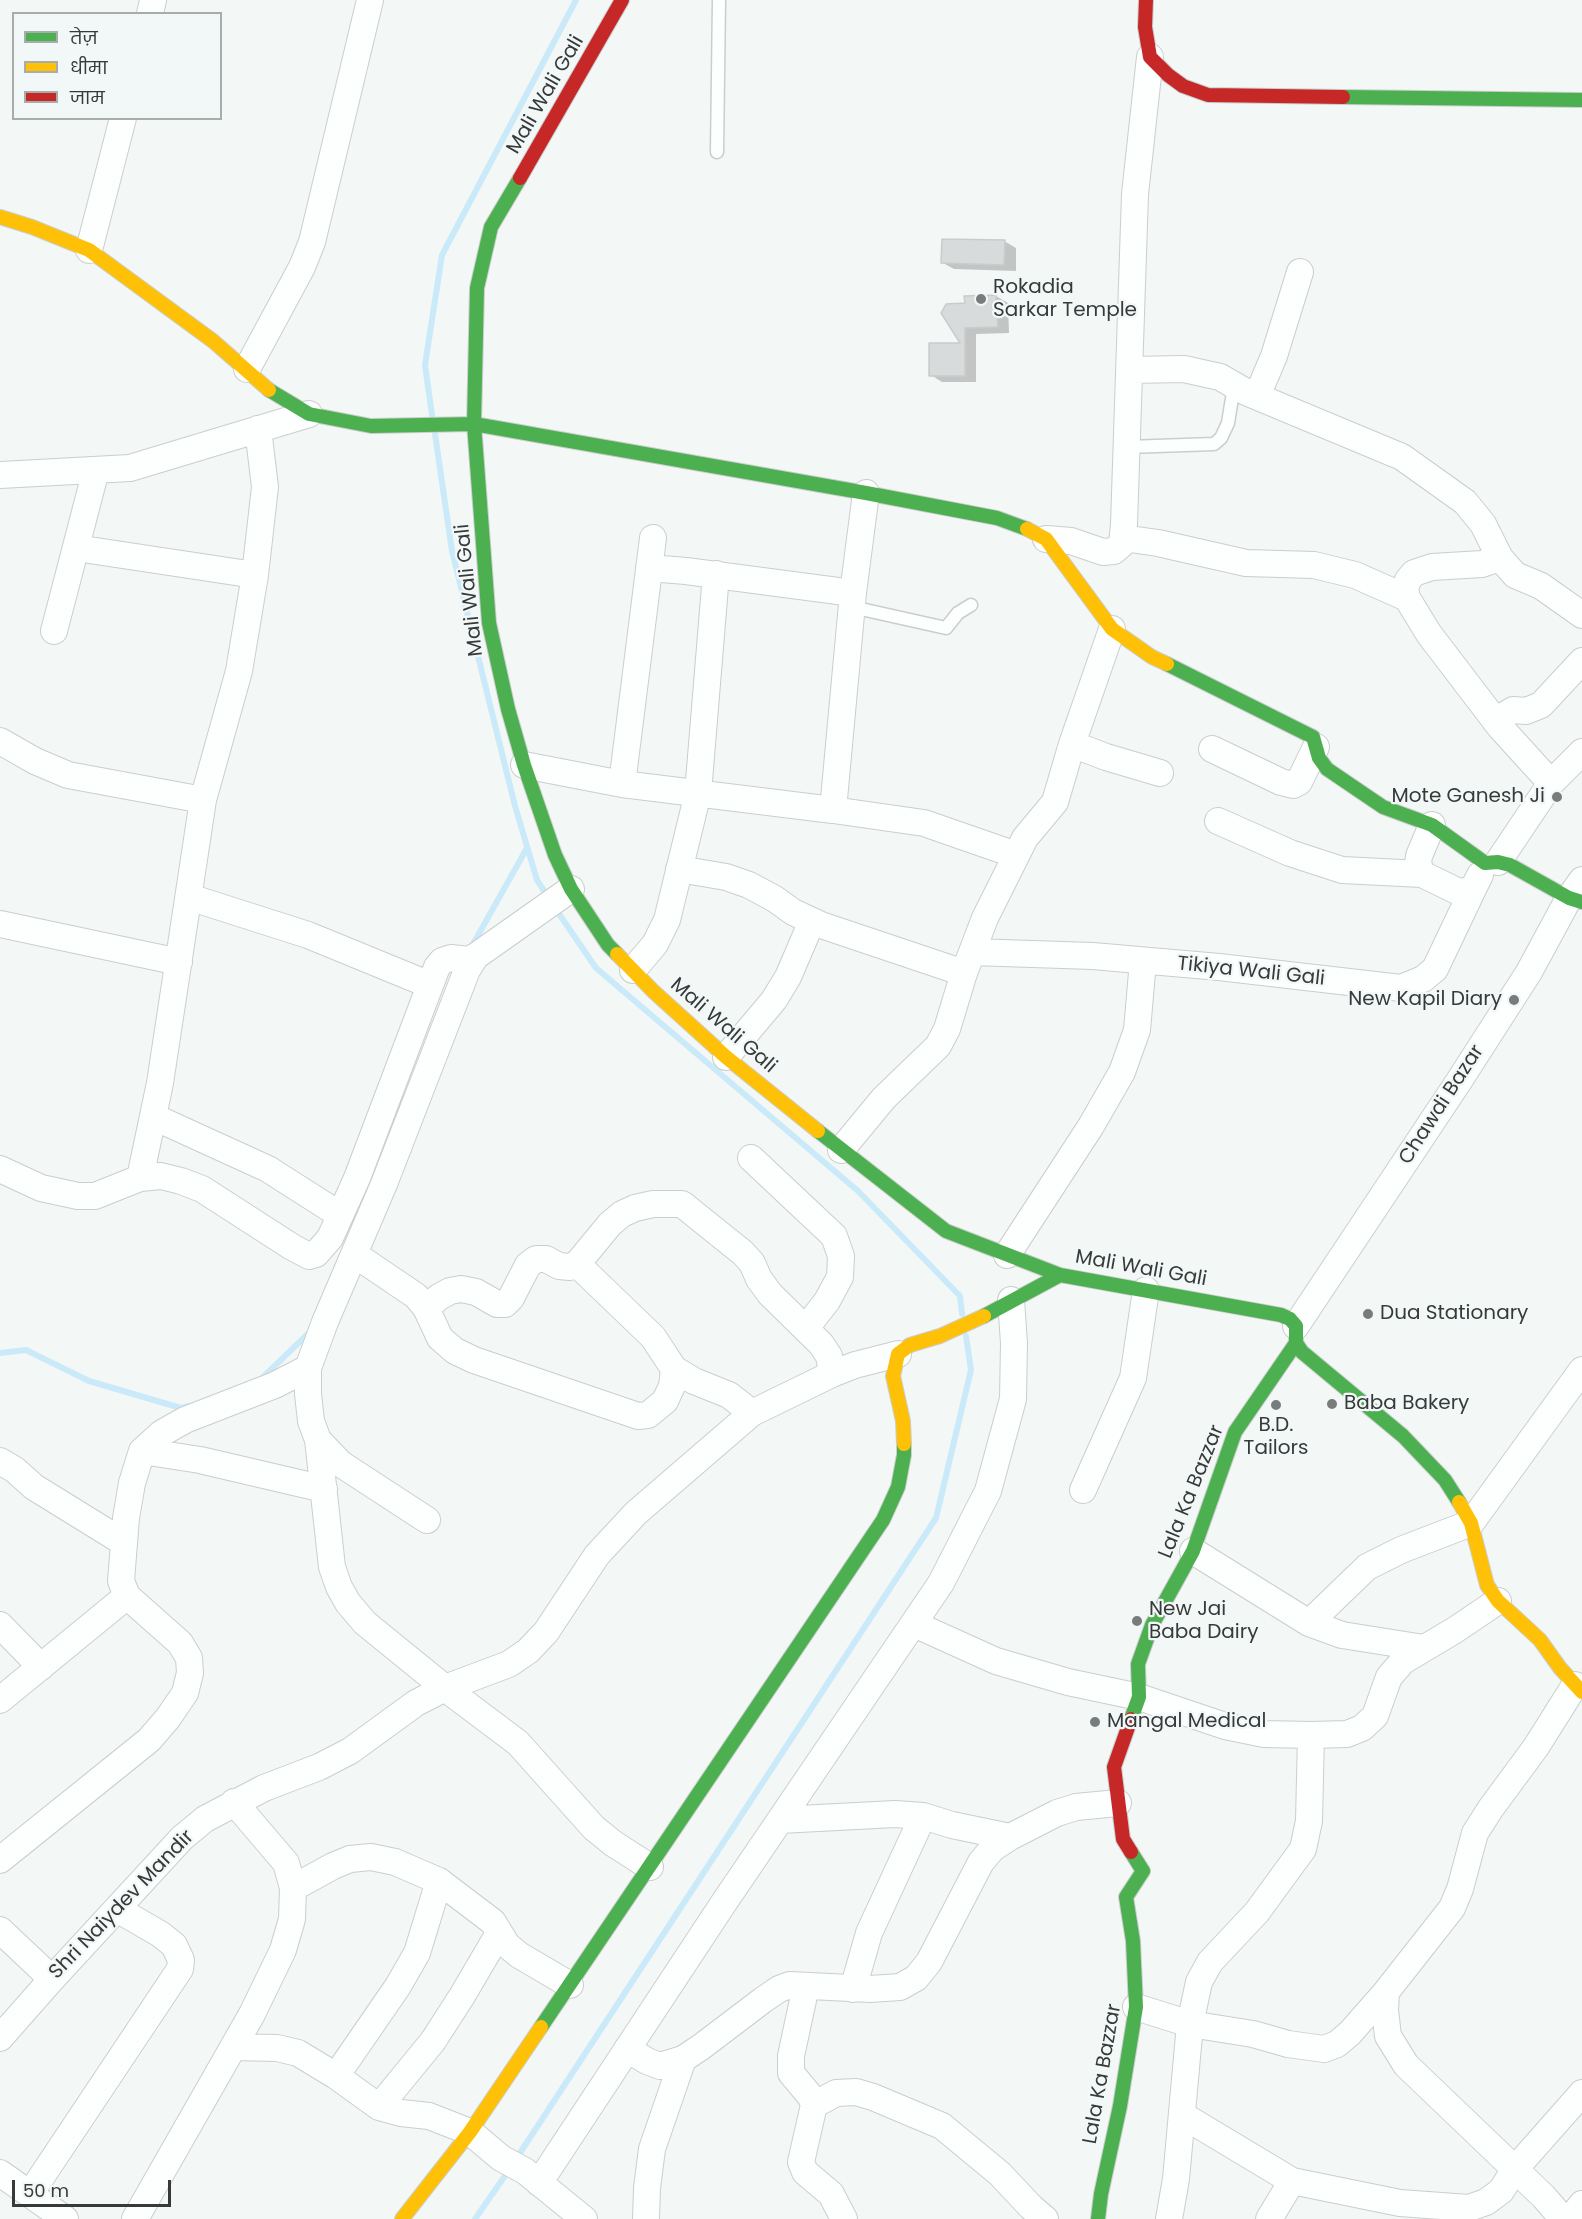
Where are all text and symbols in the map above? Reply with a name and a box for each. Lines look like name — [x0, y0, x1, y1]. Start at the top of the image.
legend — [12, 12, 222, 120]
text: तेज़ — [70, 25, 98, 50]
street label: Mali Wali Gali — [502, 31, 590, 159]
text: धीमा — [70, 55, 108, 80]
text: जाम — [70, 85, 105, 110]
place label: Rokadia Sarkar Temple — [993, 276, 1137, 323]
marker: Rokadia Sarkar Temple — [974, 292, 988, 306]
street label: Mali Wali Gali — [451, 523, 489, 657]
place label: Mote Ganesh Ji — [1392, 785, 1545, 809]
marker: Mote Ganesh Ji — [1550, 790, 1564, 804]
street label: Tikiya Wali Gali — [1176, 952, 1326, 992]
street label: Mali Wali Gali — [665, 973, 781, 1079]
place label: New Kapil Diary — [1348, 988, 1502, 1012]
marker: New Kapil Diary — [1507, 993, 1521, 1007]
street label: Chawdi Bazar — [1394, 1041, 1490, 1169]
street label: Mali Wali Gali — [1073, 1246, 1209, 1292]
place label: Dua Stationary — [1380, 1302, 1528, 1326]
marker: Dua Stationary — [1361, 1307, 1375, 1321]
place label: Baba Bakery — [1344, 1392, 1469, 1416]
marker: Baba Bakery — [1325, 1397, 1339, 1411]
marker: B.D. Tailors — [1269, 1398, 1283, 1412]
place label: B.D. Tailors — [1244, 1414, 1308, 1461]
street label: Lala Ka Bazzar — [1154, 1422, 1230, 1562]
place label: New Jai Baba Dairy — [1149, 1598, 1258, 1645]
marker: New Jai Baba Dairy — [1130, 1614, 1144, 1628]
place label: Mangal Medical — [1107, 1710, 1266, 1734]
marker: Mangal Medical — [1088, 1715, 1102, 1729]
street label: Shri Naiydev Mandir — [45, 1825, 199, 1985]
street label: Lala Ka Bazzar — [1079, 2002, 1127, 2146]
scale bar — [15, 2168, 174, 2206]
text: 50 m — [23, 2178, 69, 2203]

